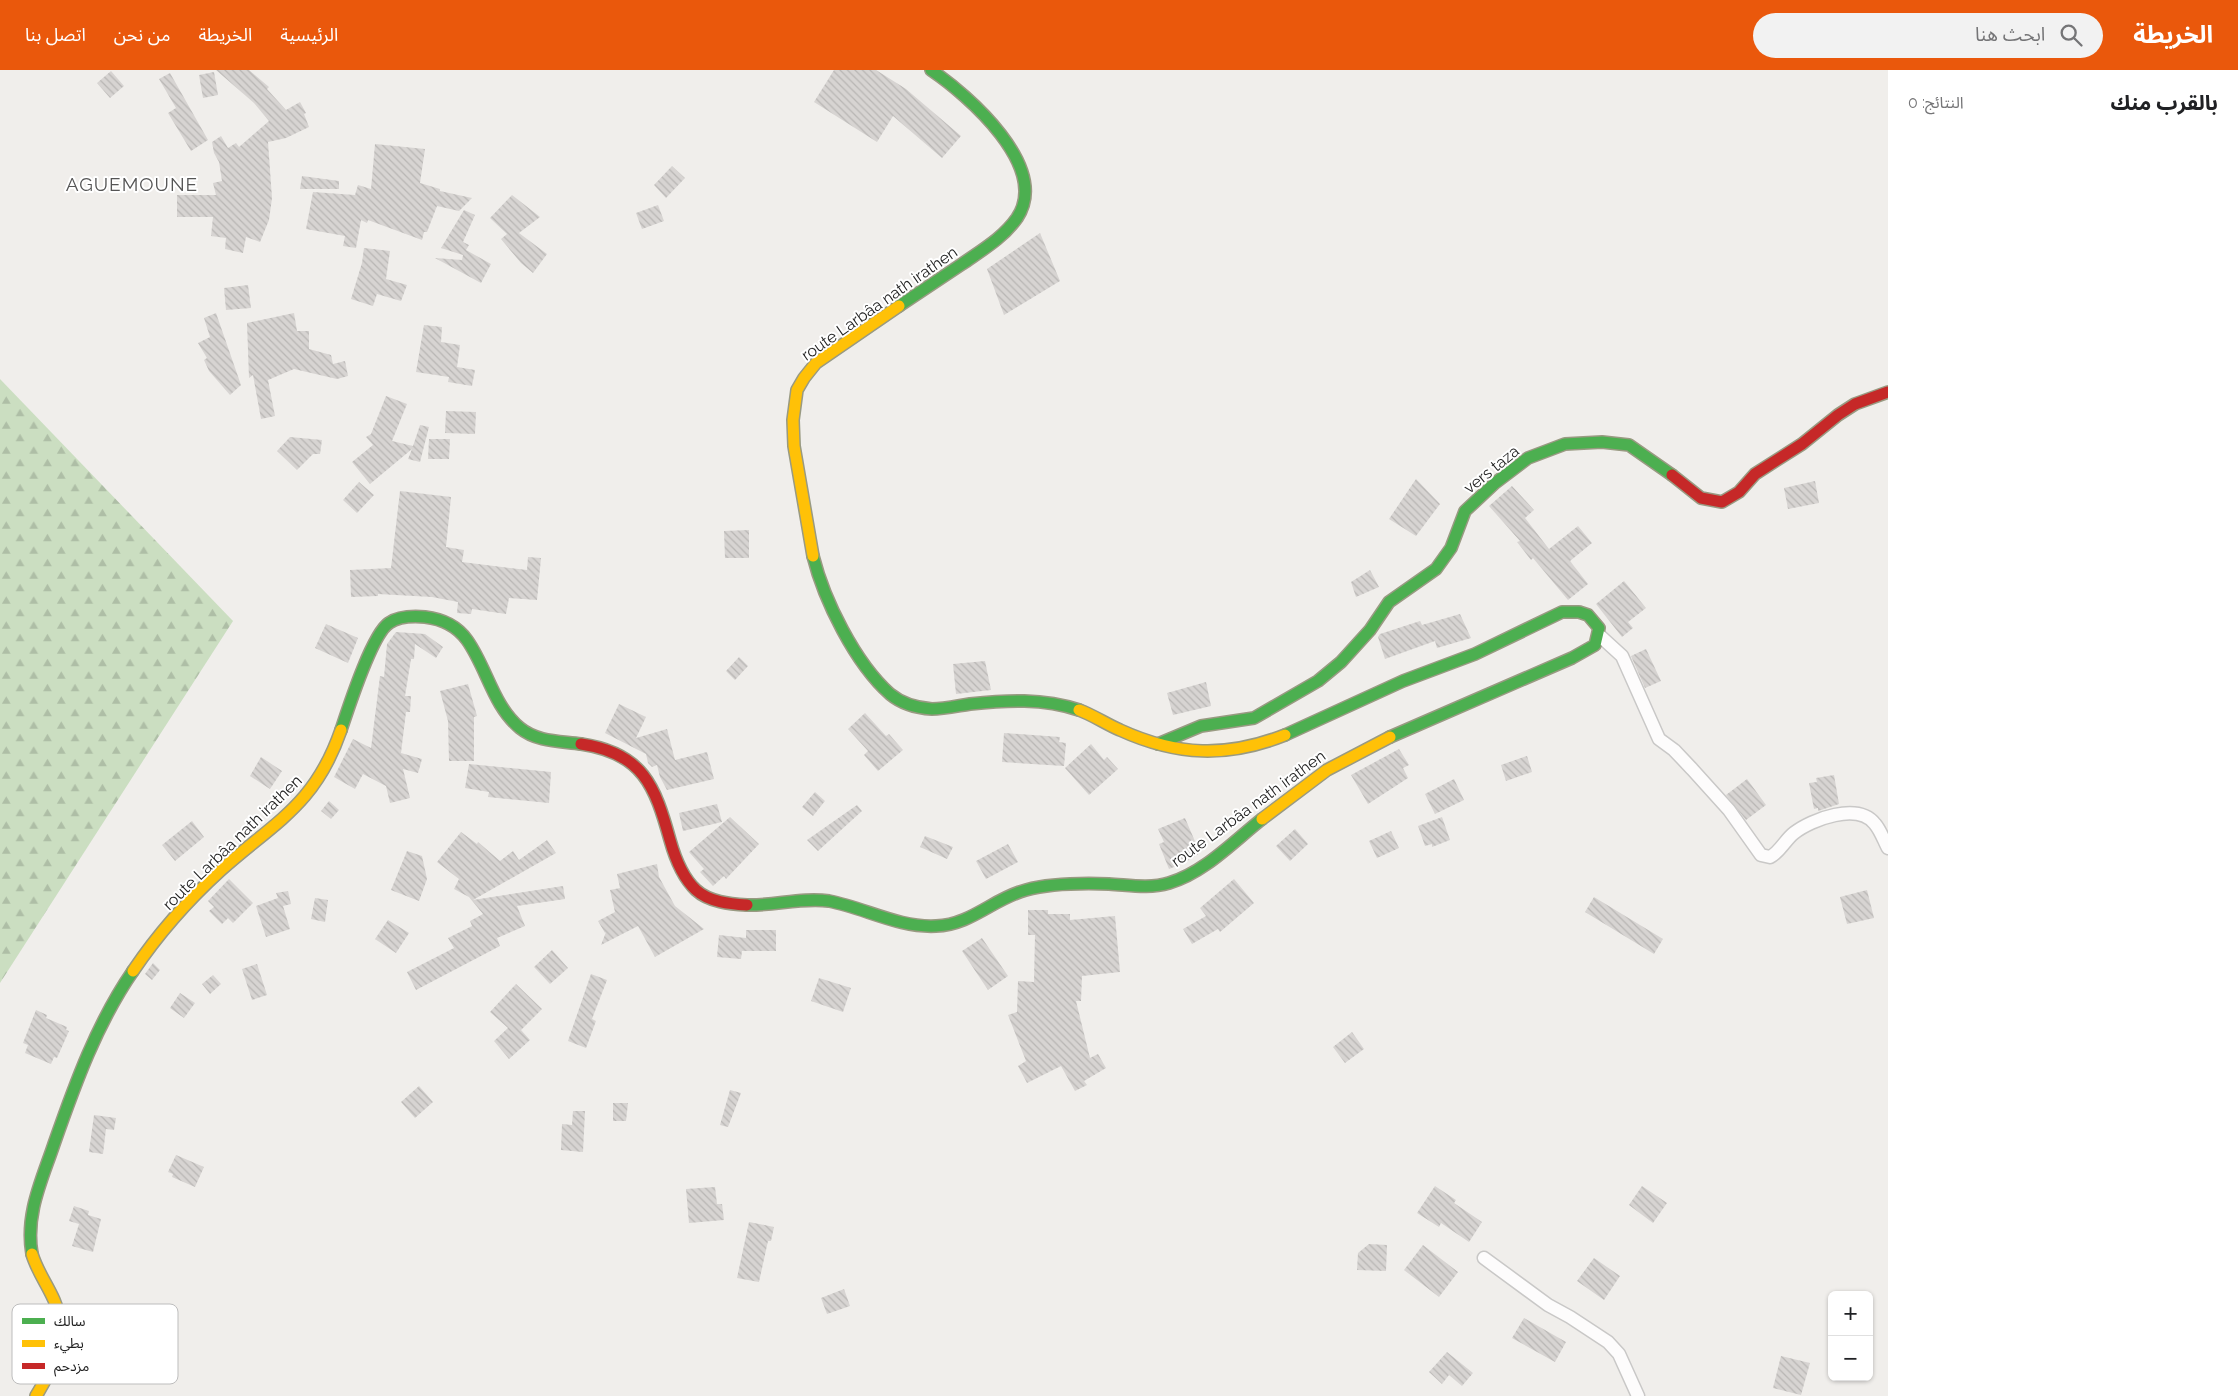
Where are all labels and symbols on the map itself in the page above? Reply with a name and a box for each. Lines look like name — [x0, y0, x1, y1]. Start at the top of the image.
district label: AGUEMOUNE — [66, 173, 198, 195]
street label: route Larbâa nath irathen — [798, 242, 961, 365]
street label: vers taza — [1460, 441, 1523, 497]
street label: route Larbâa nath irathen — [1167, 746, 1329, 871]
street label: route Larbâa nath irathen — [159, 771, 306, 914]
legend — [12, 1304, 178, 1384]
text: سالك — [54, 1313, 86, 1329]
text: بطيء — [54, 1335, 84, 1354]
text: مزدحم — [54, 1358, 89, 1377]

